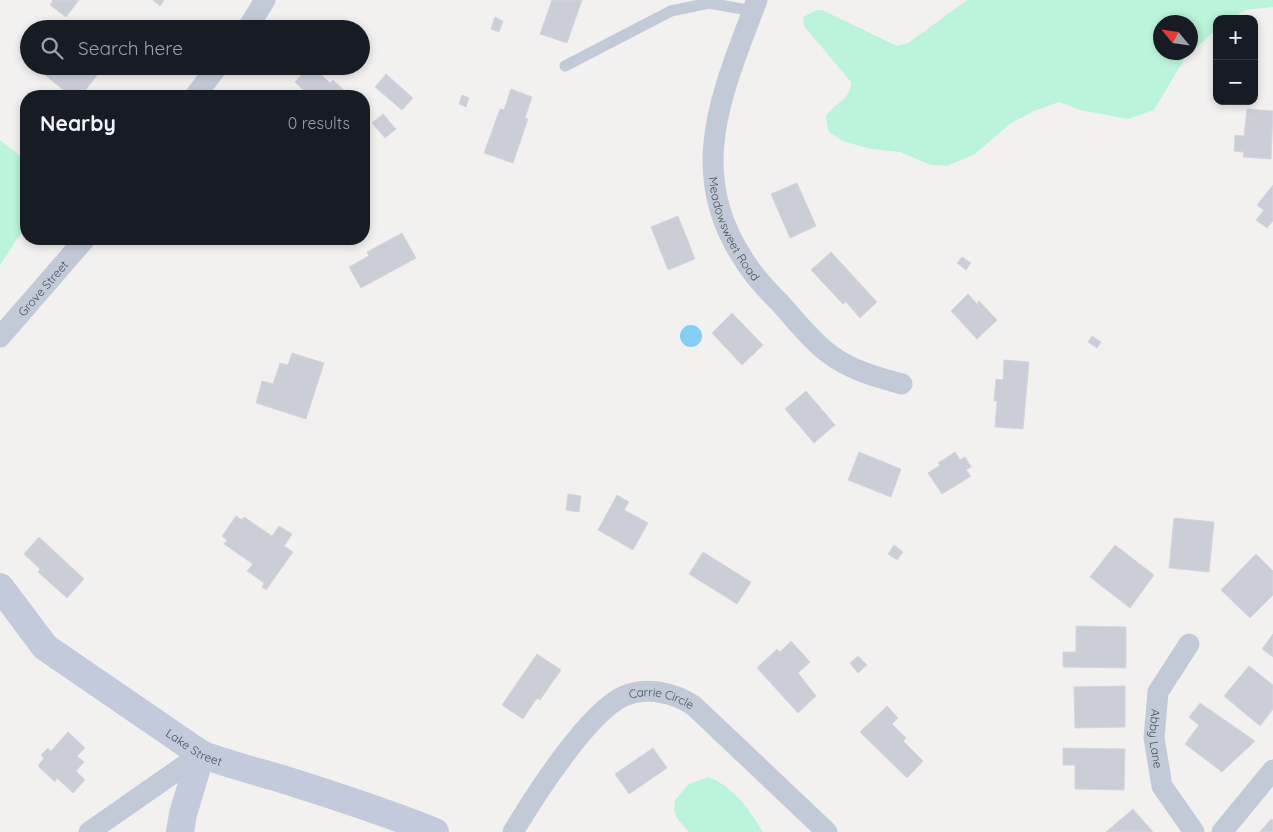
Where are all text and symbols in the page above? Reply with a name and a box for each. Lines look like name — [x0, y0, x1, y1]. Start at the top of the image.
north arrow — [1153, 15, 1198, 60]
map controls — [1213, 15, 1258, 105]
button: + — [1213, 15, 1258, 60]
search box — [20, 20, 370, 75]
icon: search — [38, 34, 66, 62]
text: Search here — [78, 36, 183, 60]
button: − — [1213, 60, 1258, 105]
text: Nearby — [40, 110, 116, 136]
text: 0 results — [288, 113, 350, 133]
street label: Meadowsweet Road — [706, 176, 763, 284]
street label: Grove Street — [14, 257, 71, 319]
street label: Carrie Circle — [627, 684, 697, 712]
street label: Abby Lane — [1147, 708, 1166, 770]
street label: Lake Street — [163, 725, 224, 768]

